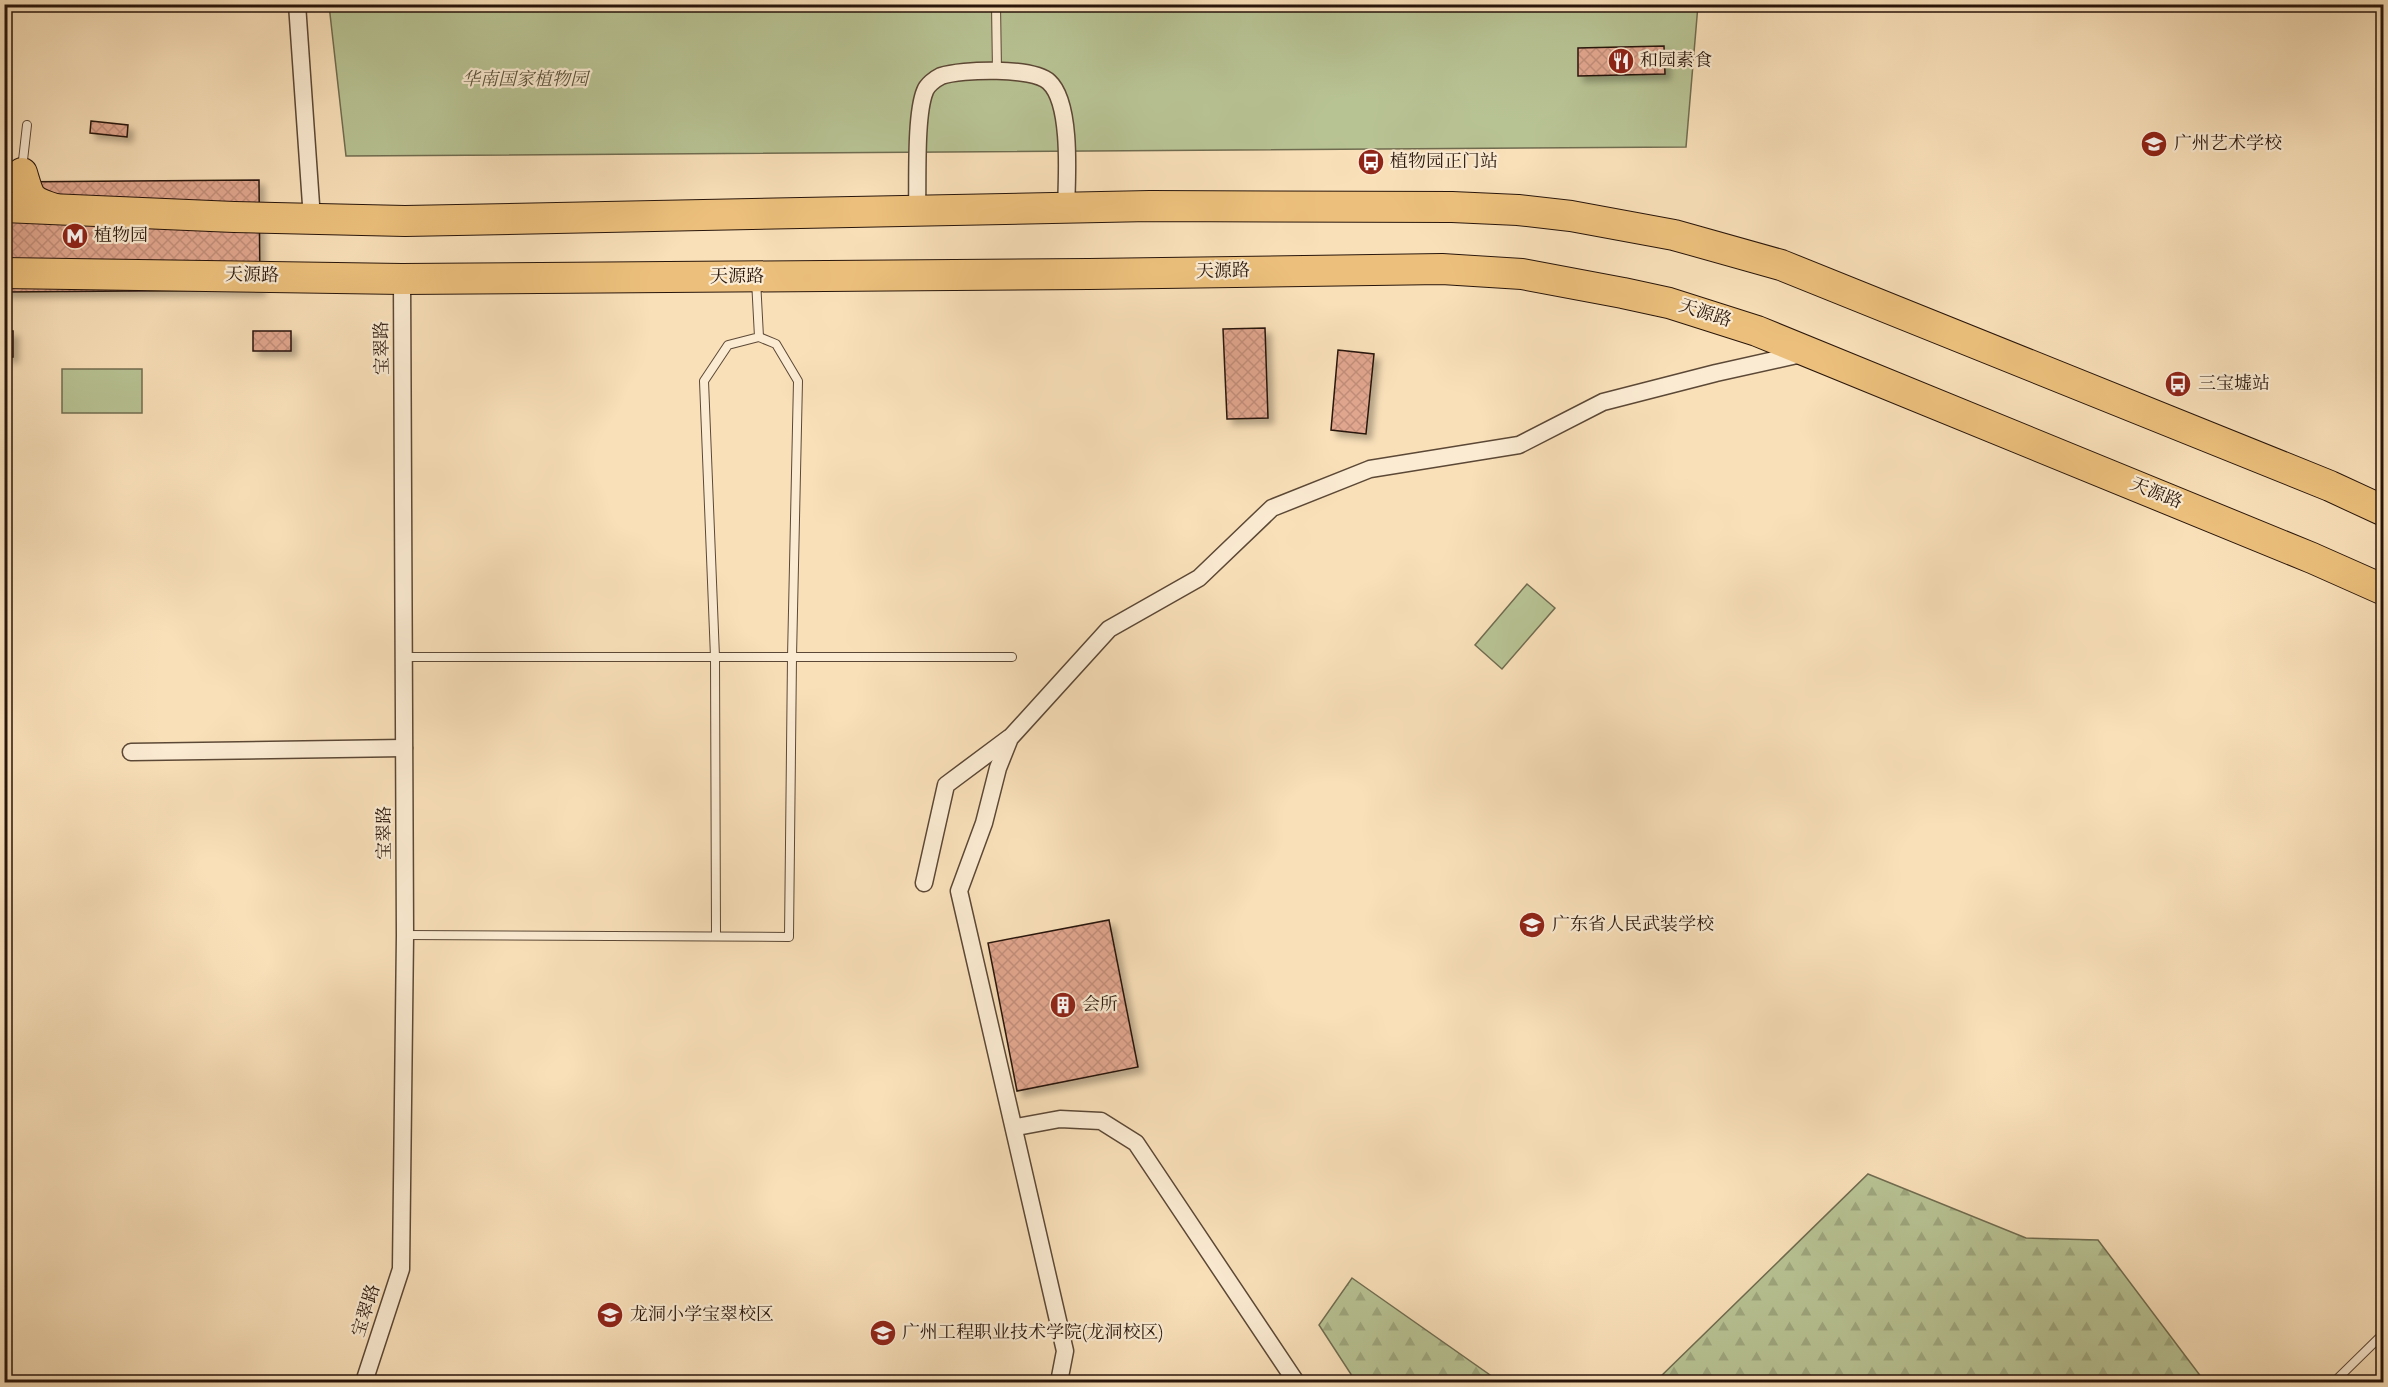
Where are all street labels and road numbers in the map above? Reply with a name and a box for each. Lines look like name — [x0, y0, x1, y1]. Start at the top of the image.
street label: 天源路 — [1196, 260, 1250, 284]
street label: 天源路 — [225, 264, 279, 288]
street label: 天源路 — [710, 266, 764, 289]
street label: 天源路 — [1676, 295, 1734, 333]
street label: 宝翠路 — [371, 321, 395, 375]
street label: 天源路 — [2127, 473, 2185, 515]
street label: 宝翠路 — [374, 806, 397, 860]
street label: 宝翠路 — [348, 1282, 386, 1340]

